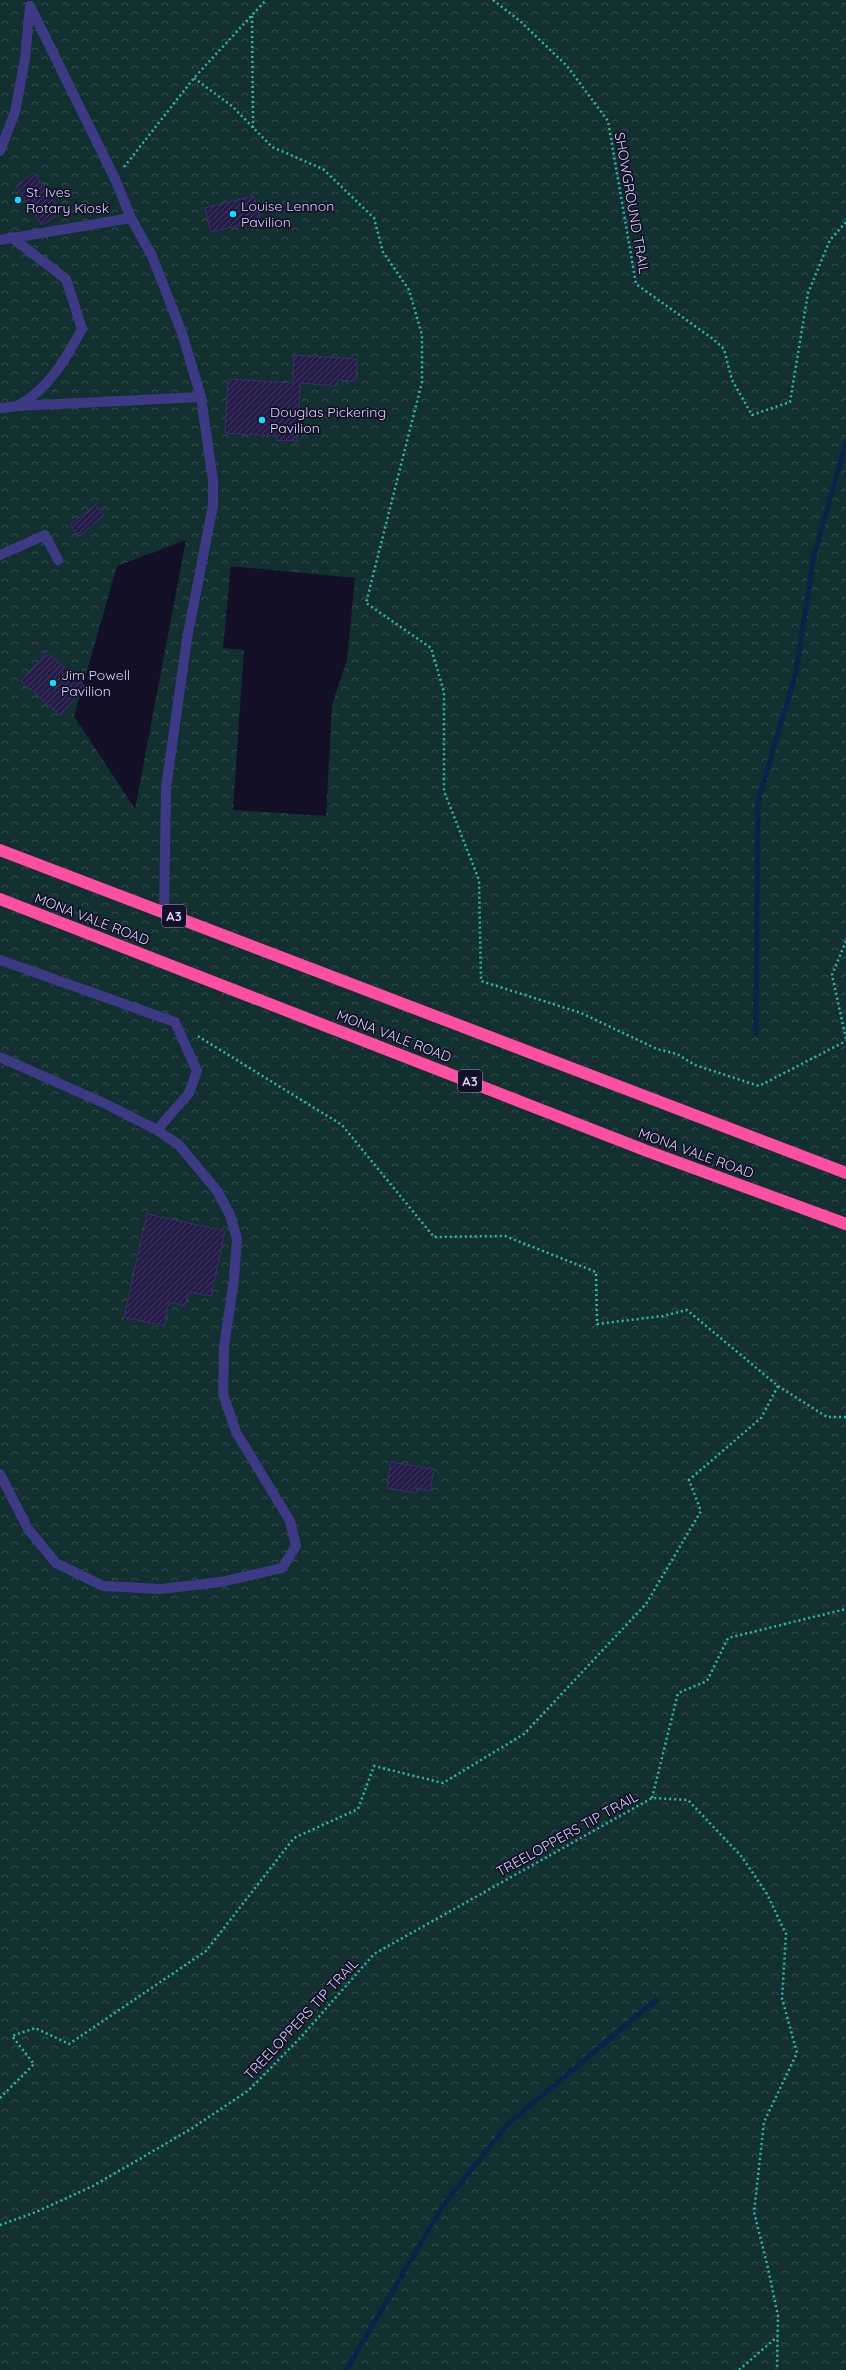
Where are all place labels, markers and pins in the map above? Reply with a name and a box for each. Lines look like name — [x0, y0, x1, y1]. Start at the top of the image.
place label: St. Ives Rotary Kiosk — [26, 183, 109, 217]
marker: St. Ives Rotary Kiosk — [13, 195, 23, 205]
place label: Louise Lennon Pavilion — [241, 197, 334, 231]
marker: Louise Lennon Pavilion — [228, 209, 238, 219]
place label: Douglas Pickering Pavilion — [270, 403, 386, 437]
marker: Douglas Pickering Pavilion — [257, 415, 267, 425]
place label: Jim Powell Pavilion — [61, 666, 130, 700]
marker: Jim Powell Pavilion — [48, 678, 58, 688]

